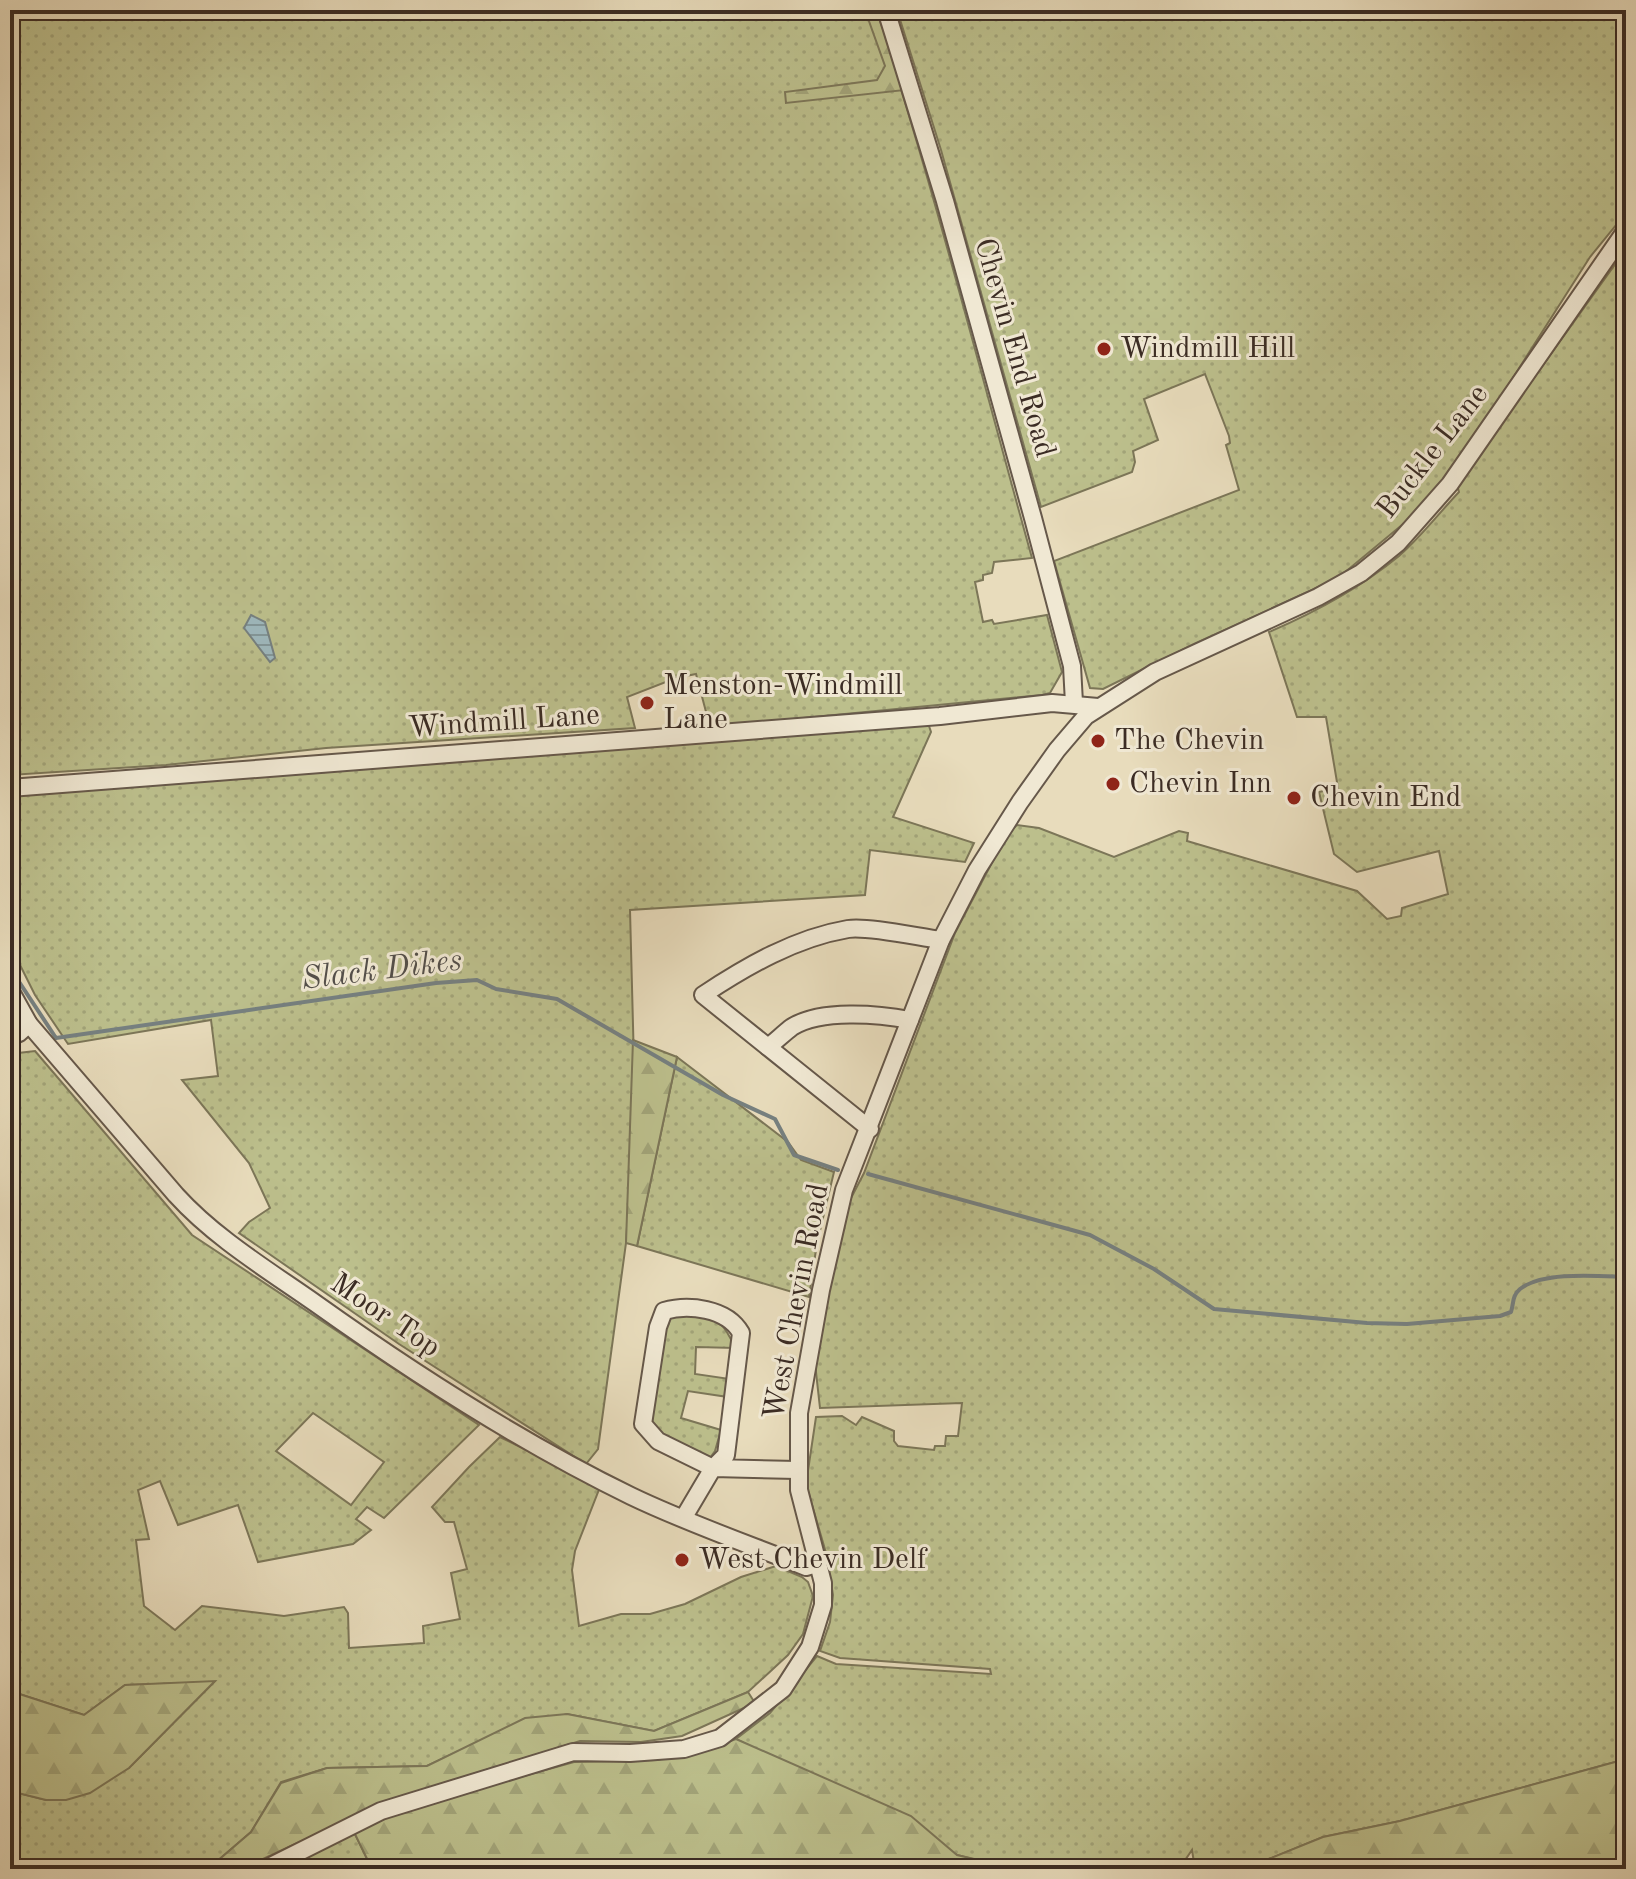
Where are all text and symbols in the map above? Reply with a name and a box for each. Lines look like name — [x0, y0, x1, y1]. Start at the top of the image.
street label: Chevin End Road — [968, 235, 1060, 461]
place label: Windmill Hill — [1120, 334, 1295, 364]
marker: Windmill Hill — [1095, 340, 1113, 358]
street label: Buckle Lane — [1372, 379, 1494, 525]
place label: Menston-Windmill Lane — [663, 671, 903, 735]
marker: Menston-Windmill Lane — [638, 694, 656, 712]
street label: Windmill Lane — [407, 700, 601, 744]
place label: The Chevin — [1114, 726, 1264, 756]
marker: The Chevin — [1089, 732, 1107, 750]
place label: Chevin Inn — [1129, 769, 1272, 799]
marker: Chevin Inn — [1104, 775, 1122, 793]
place label: Chevin End — [1310, 783, 1461, 813]
marker: Chevin End — [1285, 789, 1303, 807]
water label: Slack Dikes — [300, 945, 464, 997]
street label: West Chevin Road — [759, 1181, 835, 1423]
street label: Moor Top — [325, 1269, 445, 1363]
place label: West Chevin Delf — [698, 1545, 928, 1575]
marker: West Chevin Delf — [673, 1551, 691, 1569]

